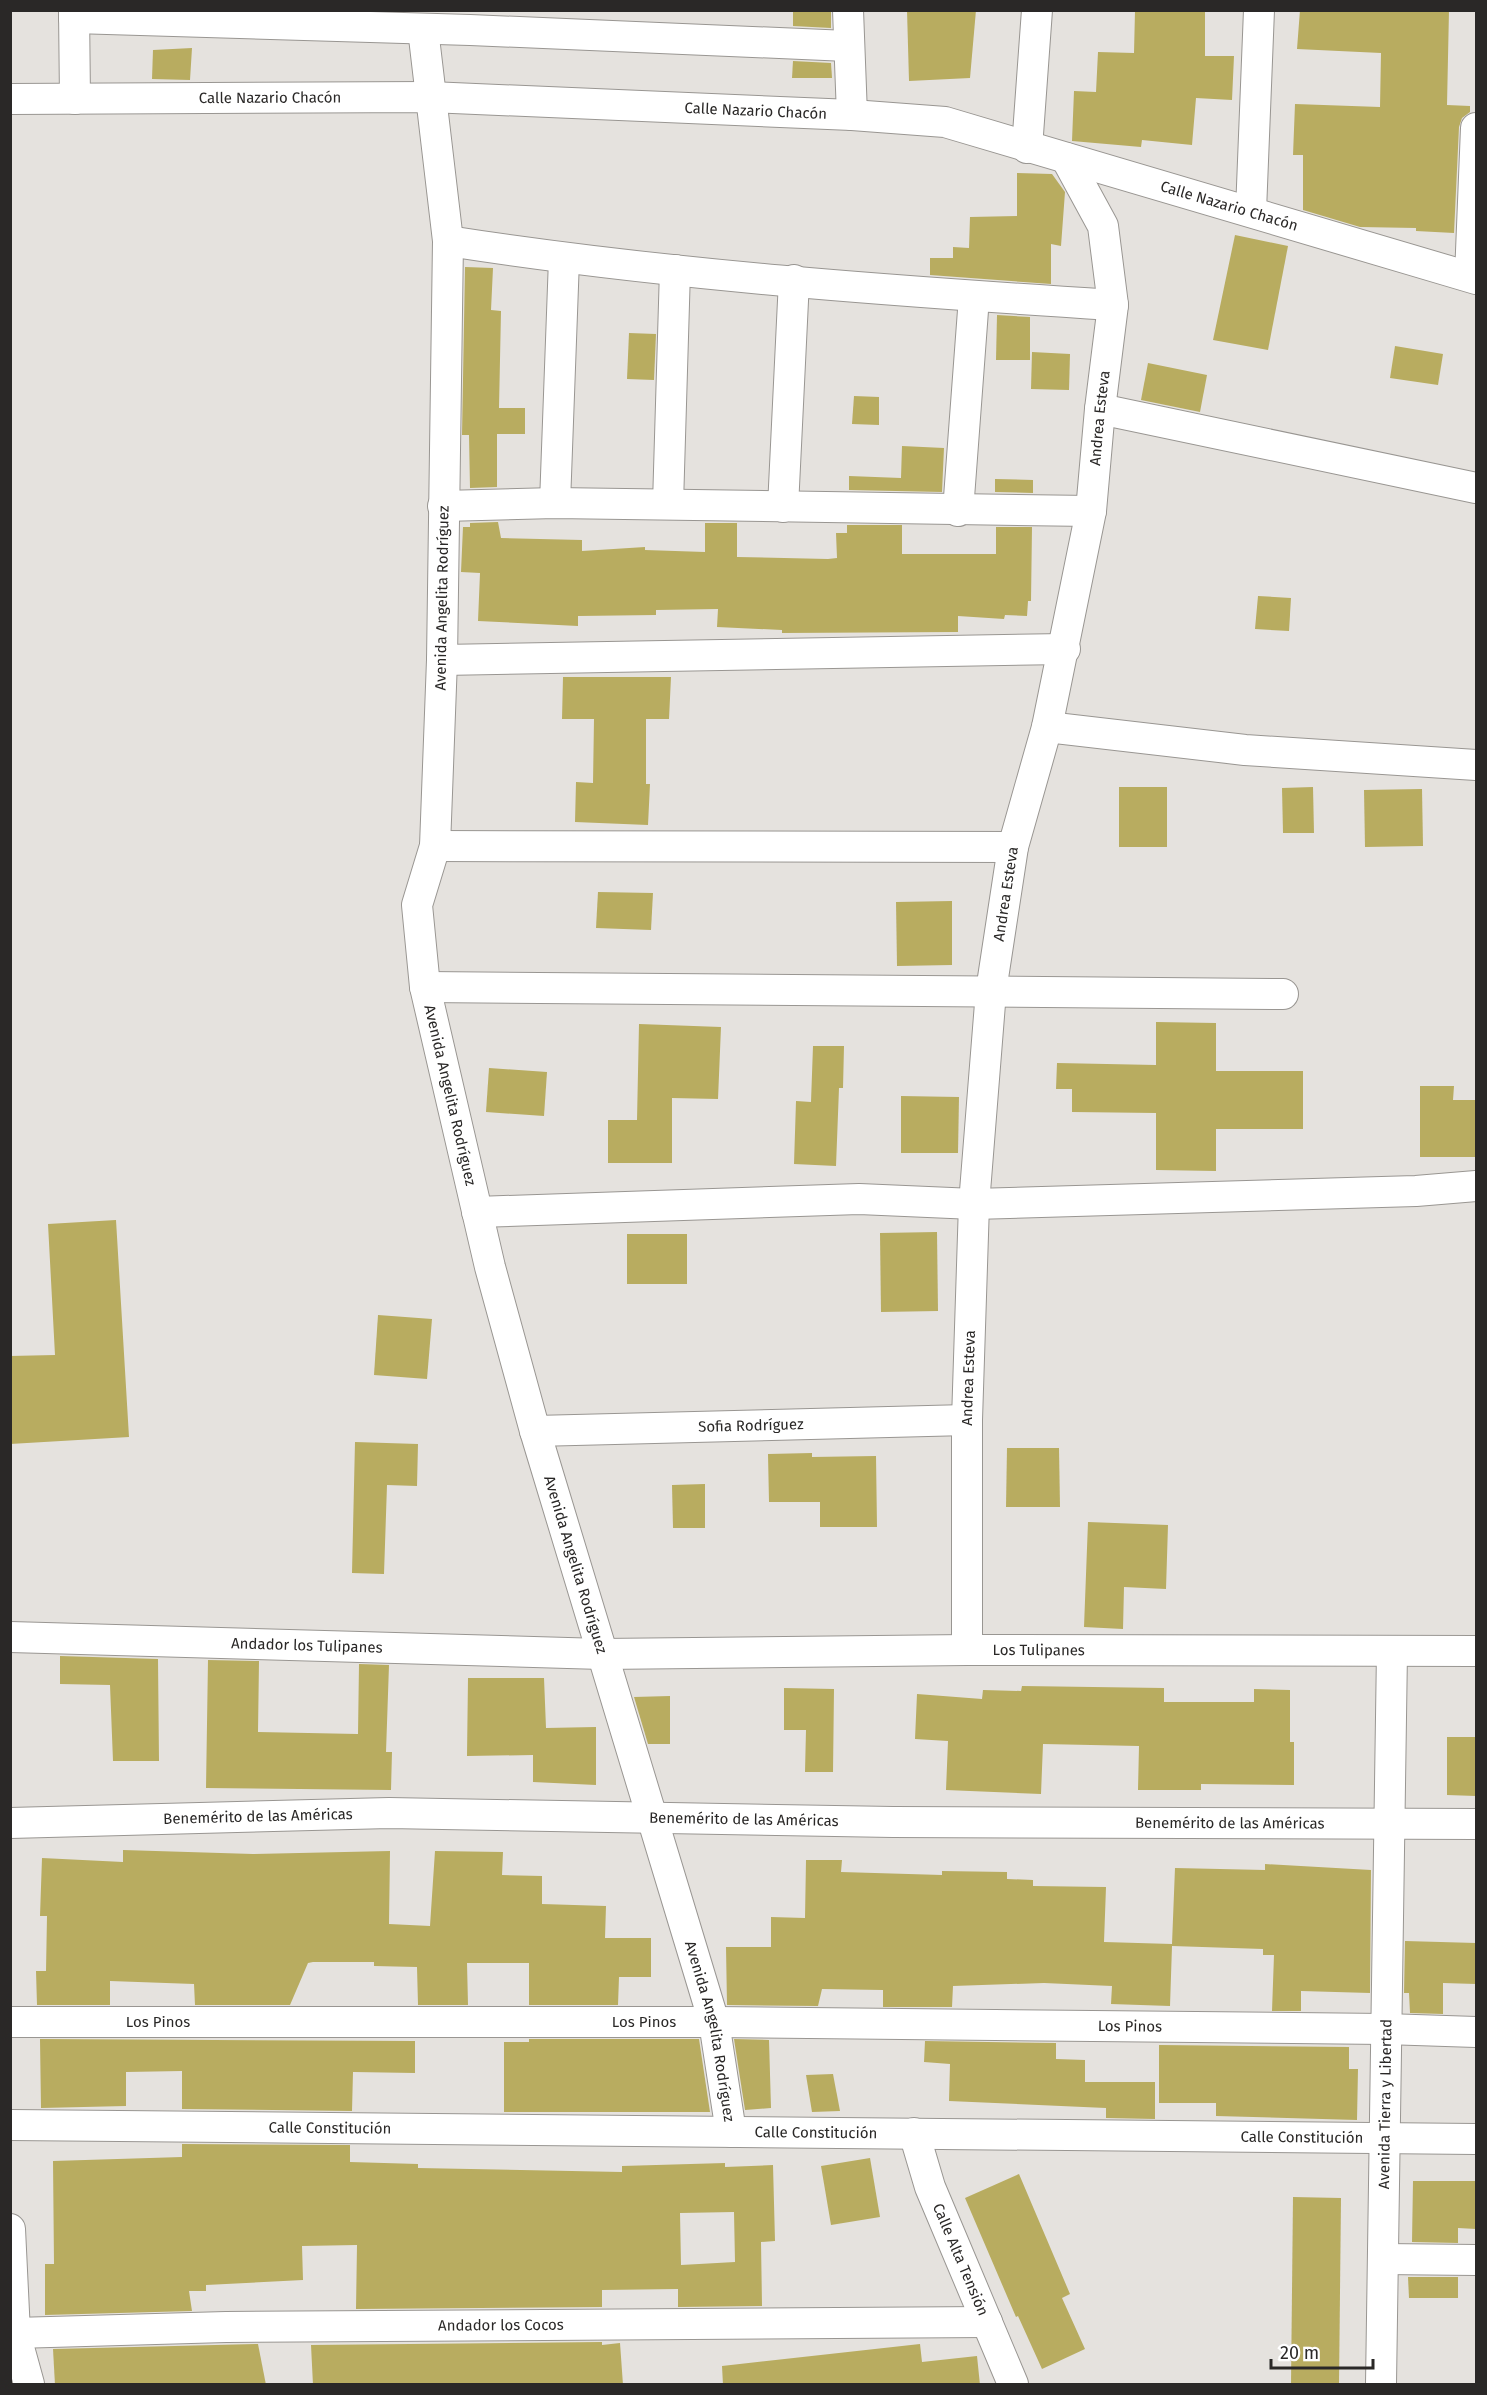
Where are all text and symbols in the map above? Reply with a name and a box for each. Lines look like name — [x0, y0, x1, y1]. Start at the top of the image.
street label: Calle Nazario Chacón — [199, 88, 341, 107]
street label: Calle Nazario Chacón — [684, 99, 827, 123]
street label: Calle Nazario Chacón — [1158, 177, 1300, 235]
street label: Andrea Esteva — [1086, 369, 1114, 466]
street label: Avenida Angelita Rodríguez — [431, 505, 453, 691]
street label: Andrea Esteva — [990, 845, 1022, 942]
street label: Avenida Angelita Rodríguez — [420, 1003, 480, 1188]
street label: Andrea Esteva — [958, 1330, 979, 1426]
street label: Sofia Rodríguez — [698, 1415, 804, 1436]
street label: Avenida Angelita Rodríguez — [540, 1474, 611, 1656]
street label: Andador los Tulipanes — [231, 1634, 383, 1657]
street label: Los Tulipanes — [993, 1641, 1085, 1659]
street label: Benemérito de las Américas — [163, 1805, 353, 1828]
street label: Benemérito de las Américas — [649, 1809, 839, 1830]
street label: Benemérito de las Américas — [1135, 1814, 1325, 1832]
street label: Avenida Angelita Rodríguez — [681, 1939, 738, 2124]
street label: Los Pinos — [126, 2013, 190, 2031]
street label: Los Pinos — [612, 2013, 676, 2031]
street label: Los Pinos — [1098, 2017, 1162, 2036]
street label: Avenida Tierra y Libertad — [1375, 2019, 1395, 2189]
street label: Calle Constitución — [269, 2118, 391, 2138]
street label: Calle Constitución — [755, 2123, 877, 2142]
street label: Calle Constitución — [1241, 2128, 1363, 2147]
street label: Calle Alta Tensión — [929, 2201, 992, 2318]
street label: Andador los Cocos — [438, 2316, 564, 2335]
scale bar — [1271, 2332, 1373, 2370]
text: 20 m — [1280, 2342, 1319, 2364]

